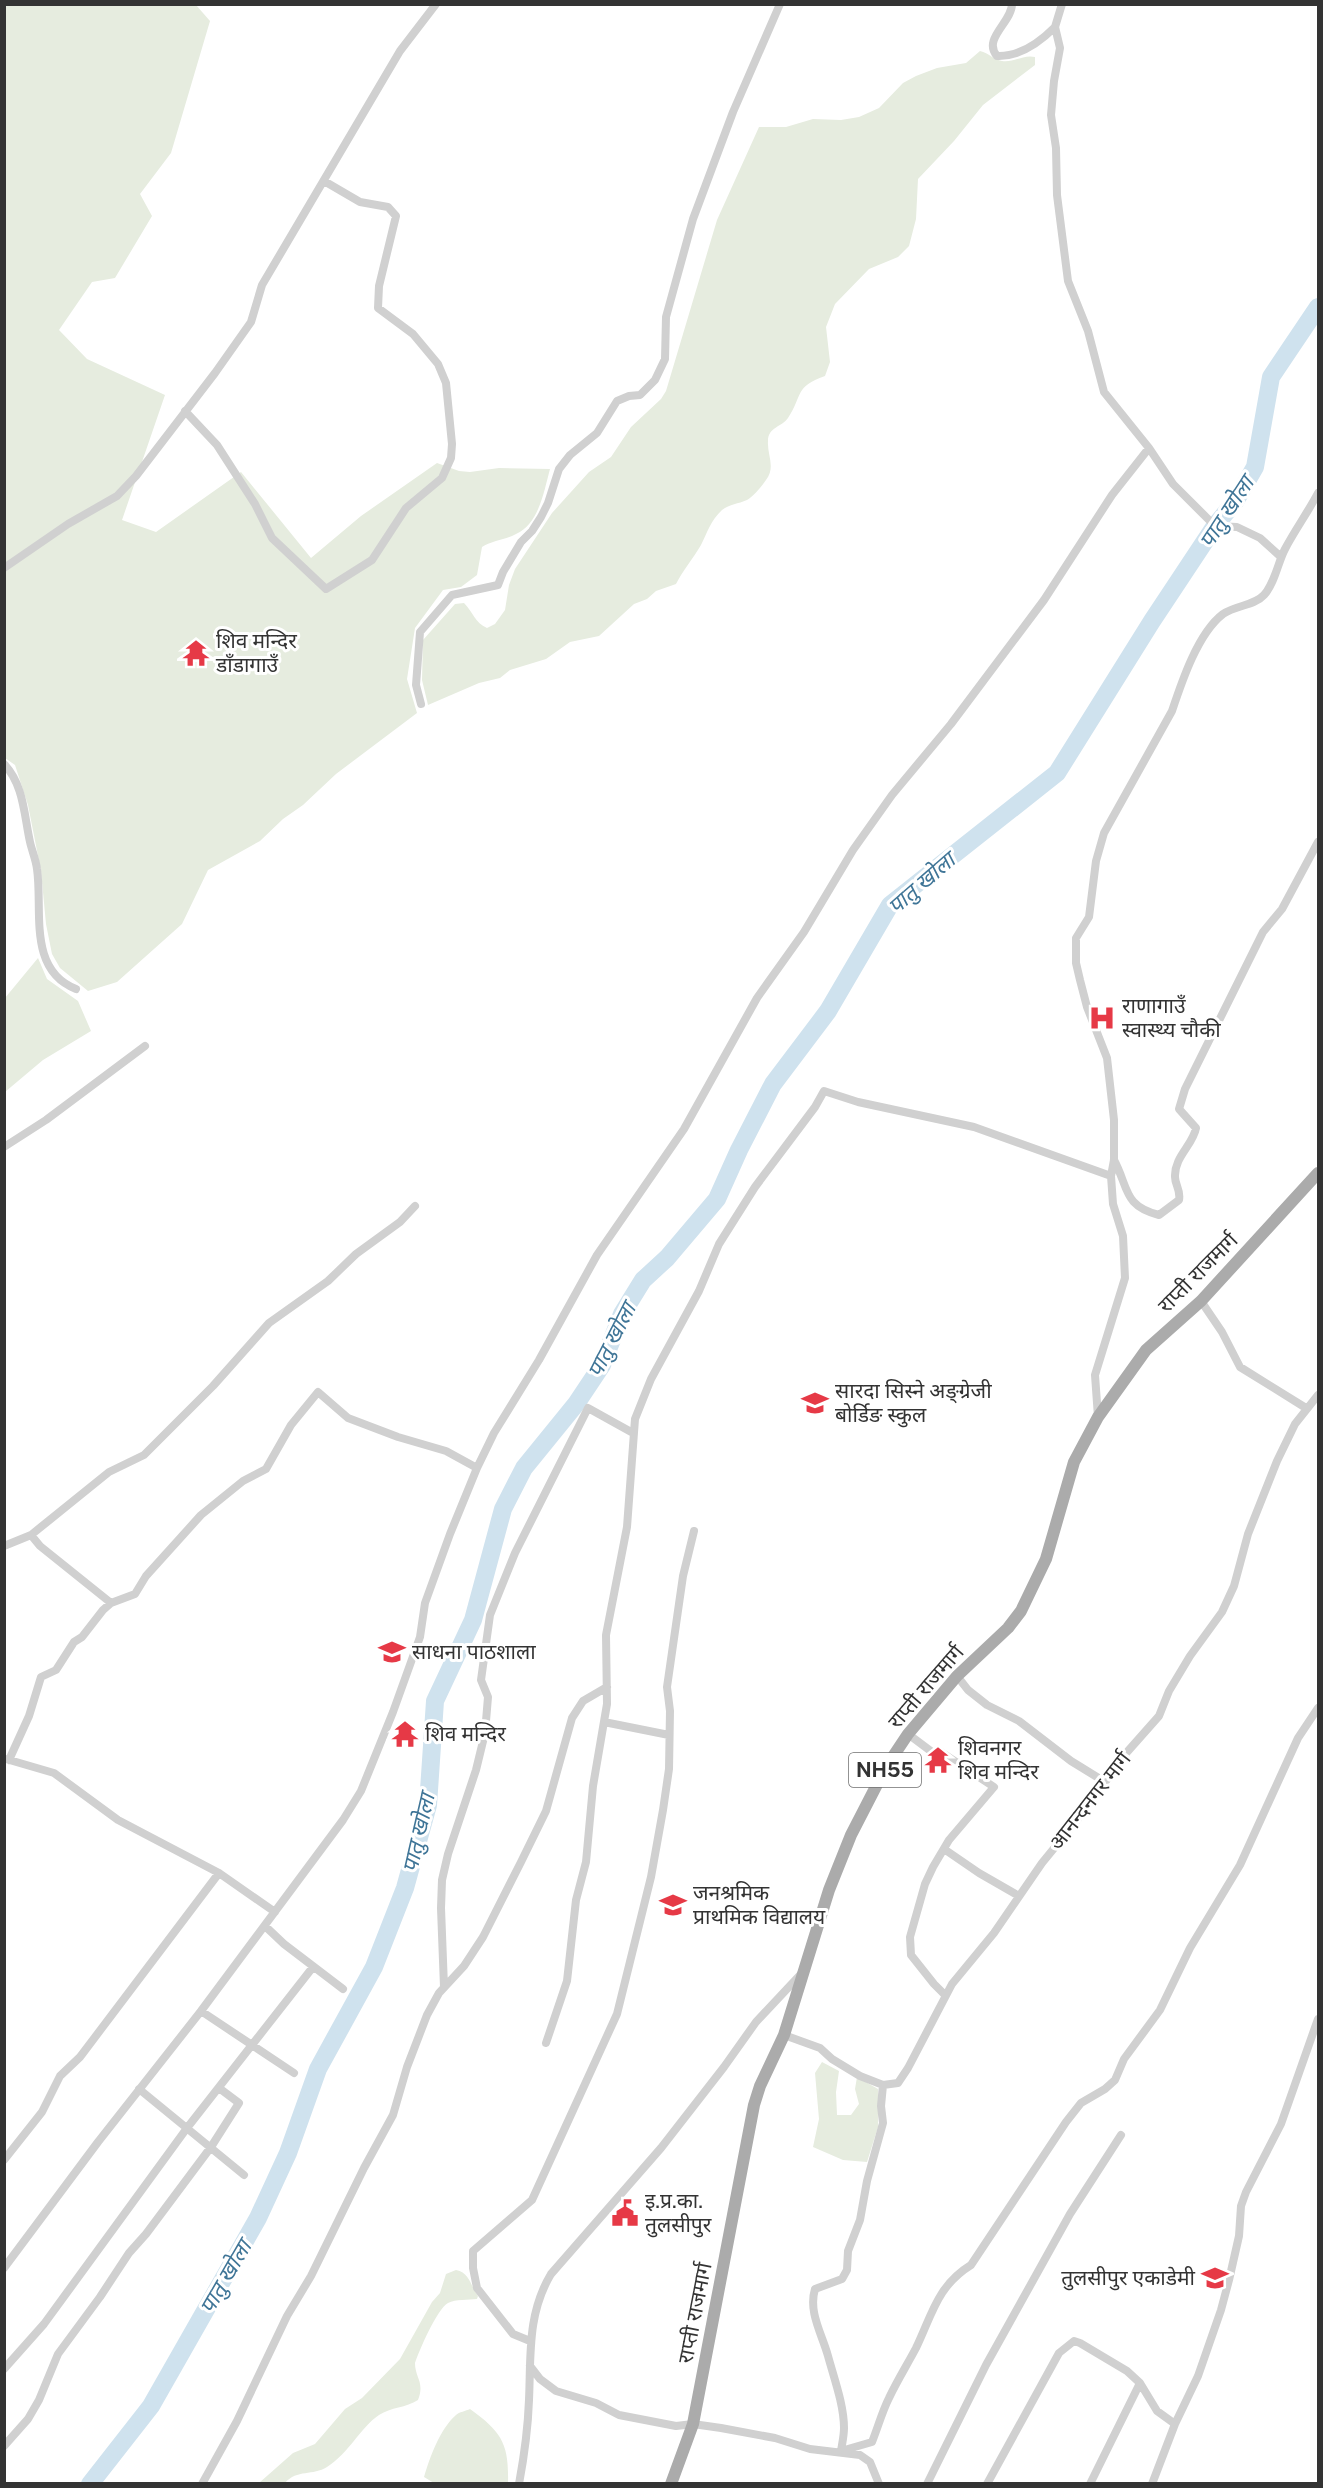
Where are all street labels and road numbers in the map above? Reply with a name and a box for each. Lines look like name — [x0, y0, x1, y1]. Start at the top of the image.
street label: राप्ती राजमार्ग — [1153, 1227, 1244, 1318]
street label: राप्ती राजमार्ग — [883, 1639, 969, 1734]
street label: आनन्दनगर मार्ग — [1044, 1746, 1136, 1855]
road number: NH55 — [849, 1753, 921, 1787]
street label: राप्ती राजमार्ग — [672, 2259, 717, 2366]

